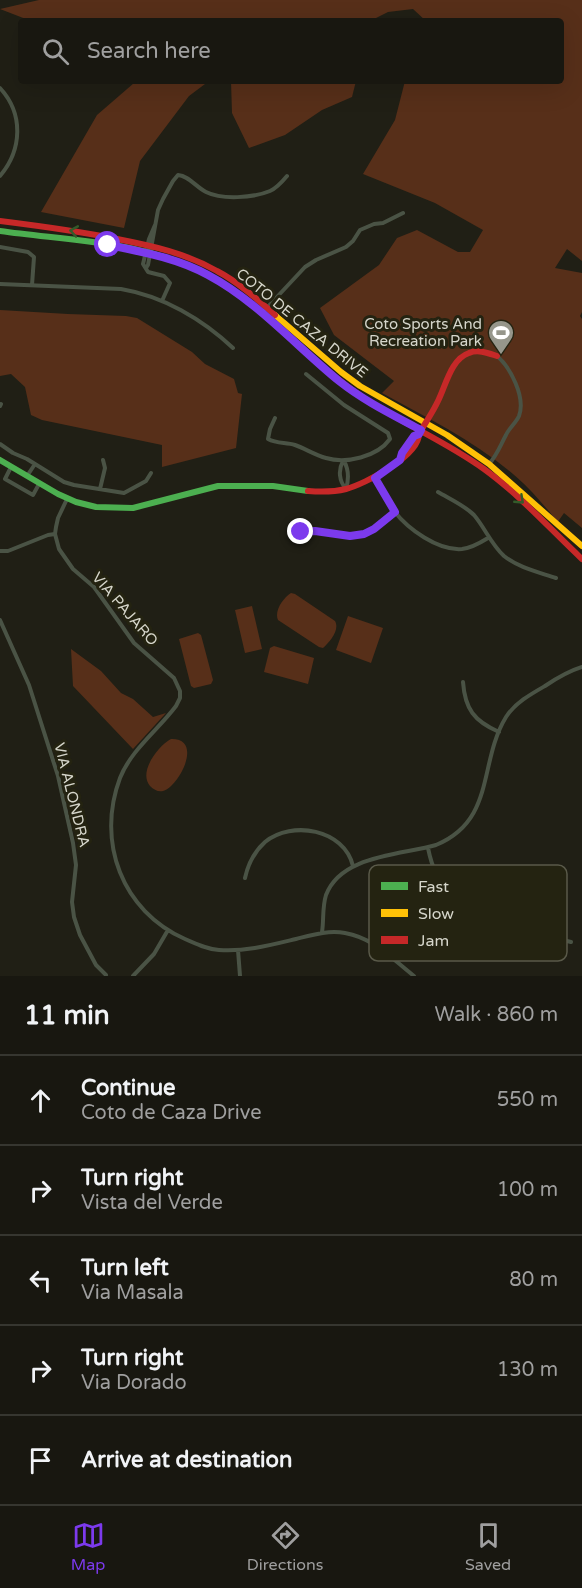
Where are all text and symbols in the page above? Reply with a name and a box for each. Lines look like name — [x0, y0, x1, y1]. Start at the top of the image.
search box — [18, 18, 564, 84]
icon: search — [39, 35, 72, 68]
text: Search here — [87, 38, 211, 64]
one-way arrow — [69, 225, 79, 238]
route start — [94, 231, 120, 257]
street label: COTO DE CAZA DRIVE — [233, 264, 371, 382]
place label: Coto Sports And Recreation Park — [364, 315, 482, 350]
sports icon: Coto Sports And Recreation Park — [486, 318, 516, 356]
one-way arrow — [513, 493, 524, 504]
route end — [287, 518, 313, 544]
street label: VIA PAJARO — [88, 569, 162, 649]
street label: VIA ALONDRA — [50, 741, 94, 849]
legend — [369, 865, 567, 961]
text: Fast — [418, 877, 449, 897]
text: Slow — [418, 904, 454, 924]
text: Jam — [418, 931, 449, 951]
text: 11 min — [24, 1000, 110, 1031]
text: Walk · 860 m — [435, 1003, 558, 1027]
text: Continue — [81, 1075, 176, 1101]
icon: ahead — [24, 1084, 57, 1117]
text: 550 m — [497, 1088, 558, 1112]
text: Coto de Caza Drive — [81, 1101, 261, 1125]
text: Turn right — [81, 1165, 183, 1191]
icon: right — [24, 1174, 57, 1207]
text: 100 m — [497, 1178, 558, 1202]
text: Vista del Verde — [81, 1191, 223, 1215]
text: Turn left — [81, 1255, 169, 1281]
icon: left — [24, 1264, 57, 1297]
text: 80 m — [509, 1268, 558, 1292]
text: Via Masala — [81, 1281, 184, 1305]
text: Turn right — [81, 1345, 183, 1371]
icon: right — [24, 1354, 57, 1387]
text: 130 m — [497, 1358, 558, 1382]
text: Via Dorado — [81, 1371, 187, 1395]
icon: arrive — [24, 1444, 57, 1477]
text: Arrive at destination — [81, 1447, 292, 1473]
tab: Map — [71, 1519, 105, 1575]
tab: Directions — [247, 1519, 323, 1575]
tab: Saved — [465, 1519, 511, 1575]

